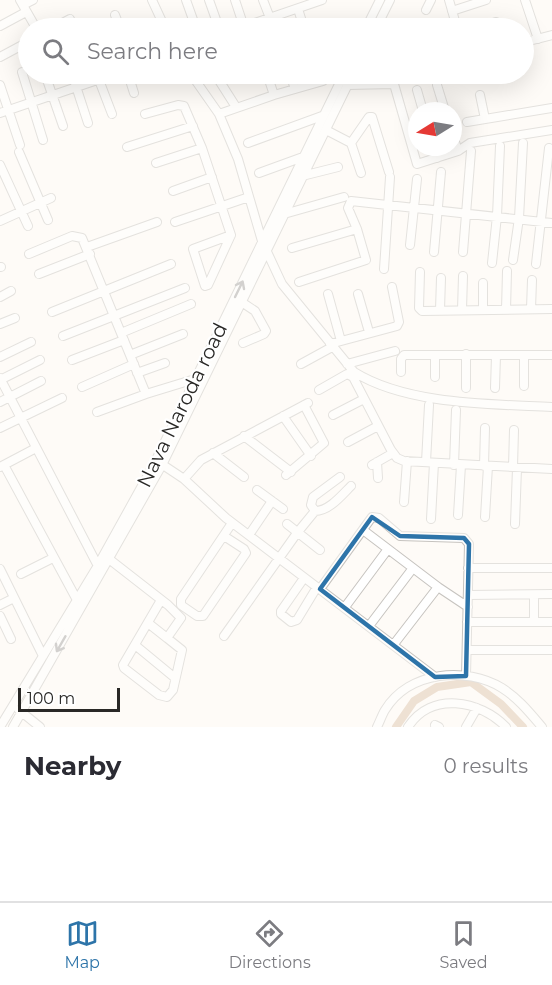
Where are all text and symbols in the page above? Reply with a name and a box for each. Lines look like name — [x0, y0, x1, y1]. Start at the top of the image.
search box — [18, 18, 534, 84]
icon: search — [39, 35, 72, 68]
text: Search here — [87, 38, 218, 65]
north arrow — [408, 102, 462, 156]
one-way arrow — [234, 280, 246, 298]
street label: Nava Naroda road — [132, 319, 232, 491]
one-way arrow — [55, 635, 67, 652]
scale bar — [18, 685, 120, 712]
text: 100 m — [27, 689, 75, 708]
text: Nearby — [24, 750, 121, 782]
text: 0 results — [443, 754, 528, 778]
tab: Map — [64, 917, 100, 972]
tab: Directions — [229, 917, 311, 972]
tab: Saved — [440, 917, 488, 972]

